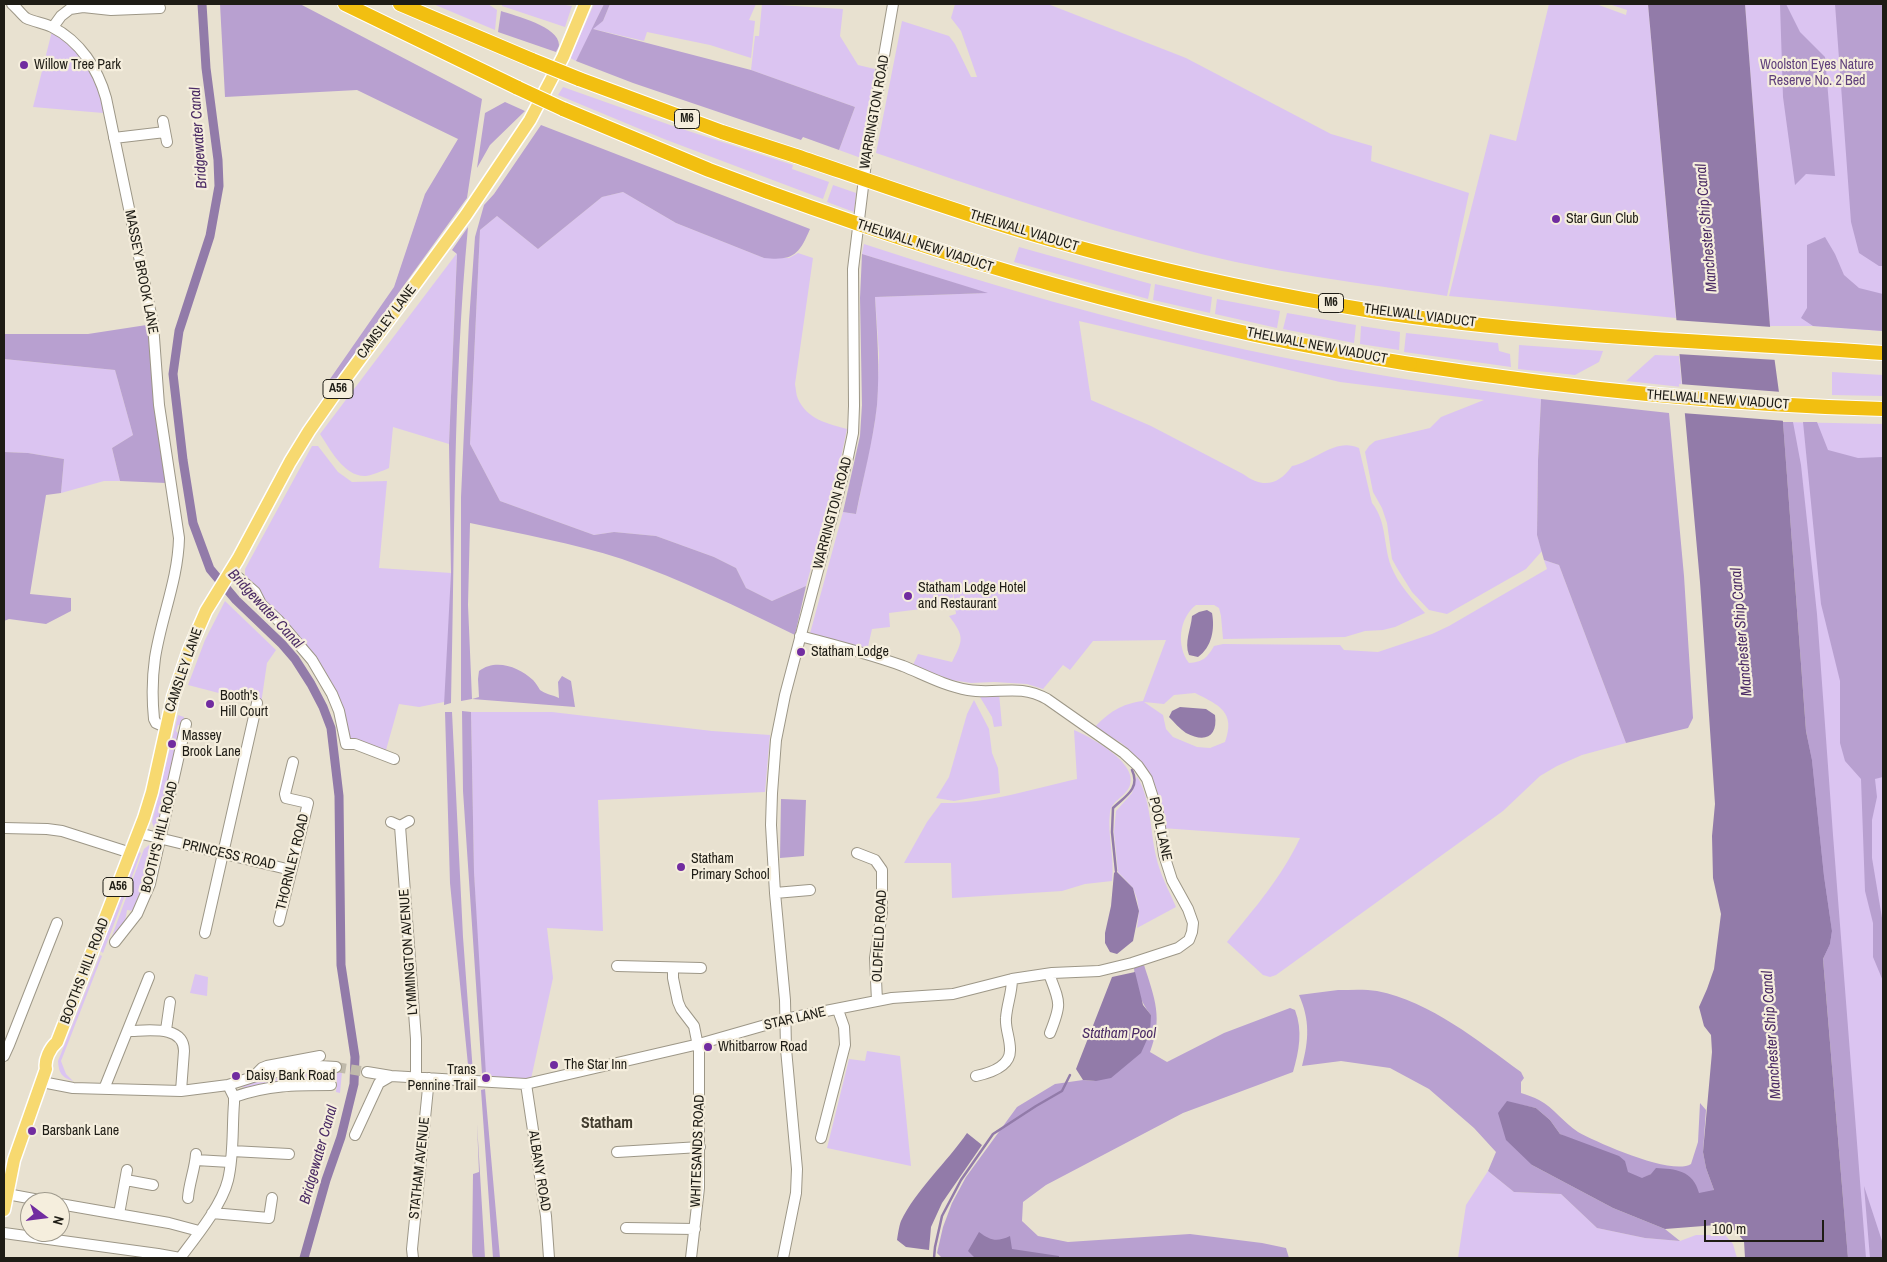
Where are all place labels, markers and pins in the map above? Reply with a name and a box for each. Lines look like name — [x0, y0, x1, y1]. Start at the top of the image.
place label: Willow Tree Park — [34, 57, 121, 73]
marker: Willow Tree Park — [18, 59, 30, 71]
place label: Star Gun Club — [1566, 211, 1639, 227]
marker: Star Gun Club — [1550, 213, 1562, 225]
place label: Statham Lodge Hotel and Restaurant — [918, 580, 1026, 612]
marker: Statham Lodge Hotel and Restaurant — [902, 590, 914, 602]
place label: Statham Lodge — [811, 644, 889, 660]
marker: Statham Lodge — [795, 646, 807, 658]
place label: Booth's Hill Court — [220, 688, 268, 720]
marker: Booth's Hill Court — [204, 698, 216, 710]
place label: Massey Brook Lane — [182, 728, 241, 760]
marker: Massey Brook Lane — [166, 738, 178, 750]
place label: Statham Primary School — [691, 851, 769, 884]
marker: Statham Primary School — [675, 861, 687, 873]
place label: Whitbarrow Road — [718, 1039, 807, 1055]
marker: Whitbarrow Road — [702, 1041, 714, 1053]
place label: The Star Inn — [564, 1057, 627, 1073]
marker: The Star Inn — [548, 1059, 560, 1071]
place label: Trans Pennine Trail — [407, 1062, 476, 1094]
place label: Daisy Bank Road — [246, 1068, 335, 1084]
marker: Daisy Bank Road — [230, 1070, 242, 1082]
marker: Trans Pennine Trail — [480, 1072, 492, 1084]
place label: Barsbank Lane — [42, 1123, 119, 1139]
marker: Barsbank Lane — [26, 1125, 38, 1137]

